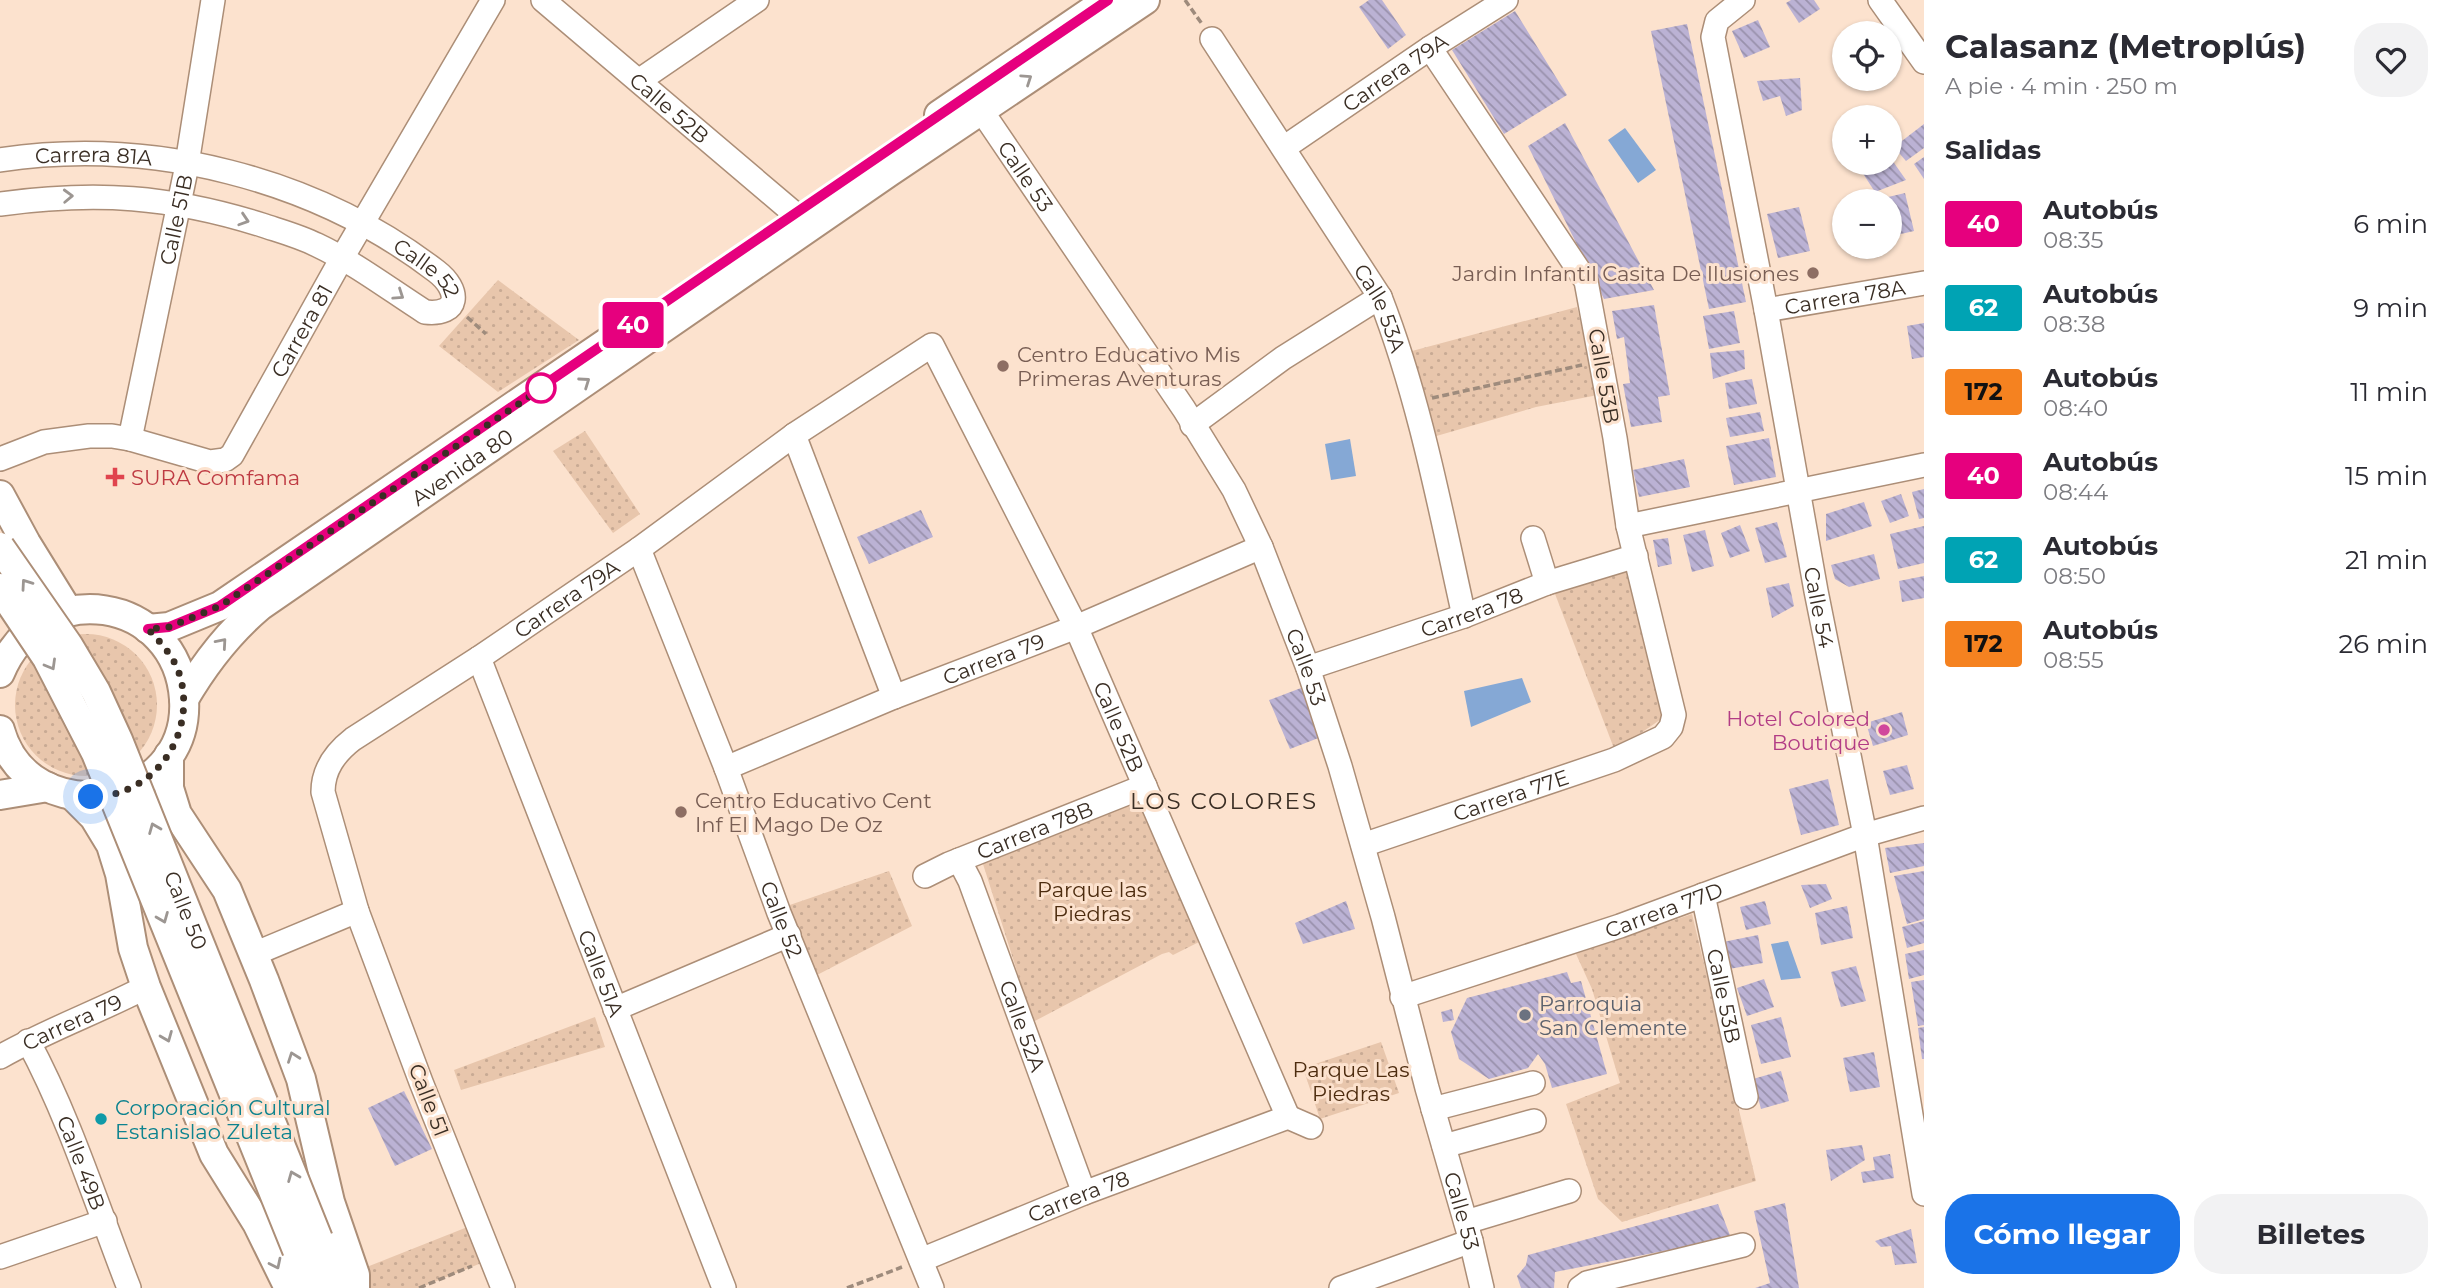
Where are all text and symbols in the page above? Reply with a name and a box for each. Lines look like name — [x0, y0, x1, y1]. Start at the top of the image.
map controls — [1832, 21, 1902, 259]
button: locate — [1832, 21, 1902, 91]
button: heart — [2354, 23, 2428, 97]
text: Calasanz (Metroplús) — [1945, 26, 2306, 66]
street label: Carrera 79A — [1337, 27, 1453, 117]
street label: Calle 52B — [625, 67, 714, 148]
text: A pie · 4 min · 250 m — [1945, 72, 2178, 100]
one-way arrow — [1019, 75, 1032, 87]
button: + — [1832, 105, 1902, 175]
text: Salidas — [1945, 134, 2041, 166]
street label: Calle 53 — [993, 136, 1059, 216]
street label: Carrera 81A — [34, 141, 155, 170]
street label: Calle 51B — [154, 172, 197, 267]
one-way arrow — [63, 189, 74, 204]
button: − — [1832, 189, 1902, 259]
text: Autobús — [2043, 194, 2158, 226]
text: 6 min — [2353, 208, 2428, 240]
text: 40 — [1967, 209, 2000, 238]
one-way arrow — [238, 212, 250, 226]
text: 08:35 — [2043, 226, 2104, 254]
street label: Calle 52 — [389, 233, 466, 301]
street label: Calle 53A — [1349, 259, 1411, 356]
place label: Jardin Infantil Casita De Ilusiones — [1451, 261, 1799, 286]
marker: Jardin Infantil Casita De Ilusiones — [1805, 265, 1821, 281]
street label: Carrera 78A — [1783, 274, 1908, 319]
text: Autobús — [2043, 278, 2158, 310]
street label: Carrera 81 — [265, 280, 337, 382]
one-way arrow — [391, 287, 404, 299]
text: 9 min — [2353, 292, 2428, 324]
text: 62 — [1969, 293, 1998, 322]
line badge: 40 — [602, 302, 664, 348]
text: 40 — [617, 310, 649, 339]
text: 08:38 — [2043, 310, 2105, 338]
street label: Calle 53B — [1583, 327, 1625, 425]
place label: Centro Educativo Mis Primeras Aventuras — [1017, 342, 1240, 391]
marker: Centro Educativo Mis Primeras Aventuras — [995, 358, 1011, 374]
text: Autobús — [2043, 362, 2158, 394]
unlabelled marker — [526, 373, 556, 403]
text: 11 min — [2350, 376, 2428, 408]
text: 172 — [1964, 377, 2003, 406]
one-way arrow — [577, 378, 590, 390]
text: 08:40 — [2043, 394, 2108, 422]
street label: Avenida 80 — [406, 423, 517, 510]
text: Autobús — [2043, 446, 2158, 478]
text: 15 min — [2345, 460, 2428, 492]
text: 40 — [1967, 461, 2000, 490]
place label: SURA Comfama — [131, 465, 300, 490]
marker: SURA Comfama — [105, 467, 125, 487]
text: 08:44 — [2043, 478, 2108, 506]
text: Autobús — [2043, 530, 2158, 562]
text: 21 min — [2345, 544, 2428, 576]
text: 62 — [1969, 545, 1998, 574]
street label: Carrera 79A — [509, 553, 625, 643]
text: 08:50 — [2043, 562, 2106, 590]
street label: Calle 54 — [1799, 565, 1840, 650]
one-way arrow — [22, 579, 34, 592]
street label: Carrera 78 — [1417, 581, 1526, 642]
text: Autobús — [2043, 614, 2158, 646]
street label: Calle 53 — [1281, 625, 1332, 709]
street label: Carrera 79 — [939, 628, 1048, 690]
text: 26 min — [2338, 628, 2428, 660]
text: 172 — [1964, 629, 2003, 658]
one-way arrow — [214, 638, 226, 651]
text: 08:55 — [2043, 646, 2104, 674]
one-way arrow — [43, 658, 56, 671]
street label: Calle 52B — [1088, 677, 1150, 776]
place label: Hotel Colored Boutique — [1726, 706, 1870, 755]
marker: Hotel Colored Boutique — [1876, 722, 1892, 738]
street label: Carrera 77E — [1450, 764, 1572, 826]
your location — [73, 779, 108, 814]
district label: LOS COLORES — [1130, 787, 1318, 815]
place label: Centro Educativo Cent Inf El Mago De Oz — [695, 788, 932, 837]
street label: Carrera 78B — [973, 796, 1096, 864]
marker: Centro Educativo Cent Inf El Mago De Oz — [673, 804, 689, 820]
one-way arrow — [148, 823, 162, 835]
street label: Calle 50 — [159, 867, 213, 953]
street label: Carrera 77D — [1602, 876, 1726, 943]
park label: Parque las Piedras — [1037, 877, 1147, 926]
street label: Calle 52 — [756, 878, 808, 961]
one-way arrow — [155, 910, 169, 923]
street label: Calle 51A — [573, 926, 630, 1021]
street label: Calle 53B — [1702, 946, 1747, 1045]
street label: Calle 52A — [995, 977, 1051, 1076]
street label: Carrera 79 — [18, 988, 126, 1056]
place label: Parroquia San Clemente — [1539, 991, 1687, 1040]
marker: Parroquia San Clemente — [1517, 1007, 1533, 1023]
one-way arrow — [159, 1031, 173, 1043]
one-way arrow — [287, 1052, 301, 1064]
park label: Parque Las Piedras — [1293, 1057, 1409, 1106]
street label: Calle 51 — [404, 1060, 454, 1140]
place label: Corporación Cultural Estanislao Zuleta — [115, 1095, 331, 1144]
marker: Corporación Cultural Estanislao Zuleta — [93, 1111, 109, 1127]
street label: Calle 49B — [52, 1112, 111, 1213]
street label: Carrera 78 — [1024, 1165, 1133, 1227]
street label: Calle 53 — [1439, 1169, 1485, 1252]
one-way arrow — [287, 1171, 301, 1183]
button: Cómo llegar — [1945, 1194, 2180, 1274]
button: Billetes — [2194, 1194, 2428, 1274]
one-way arrow — [268, 1257, 282, 1269]

